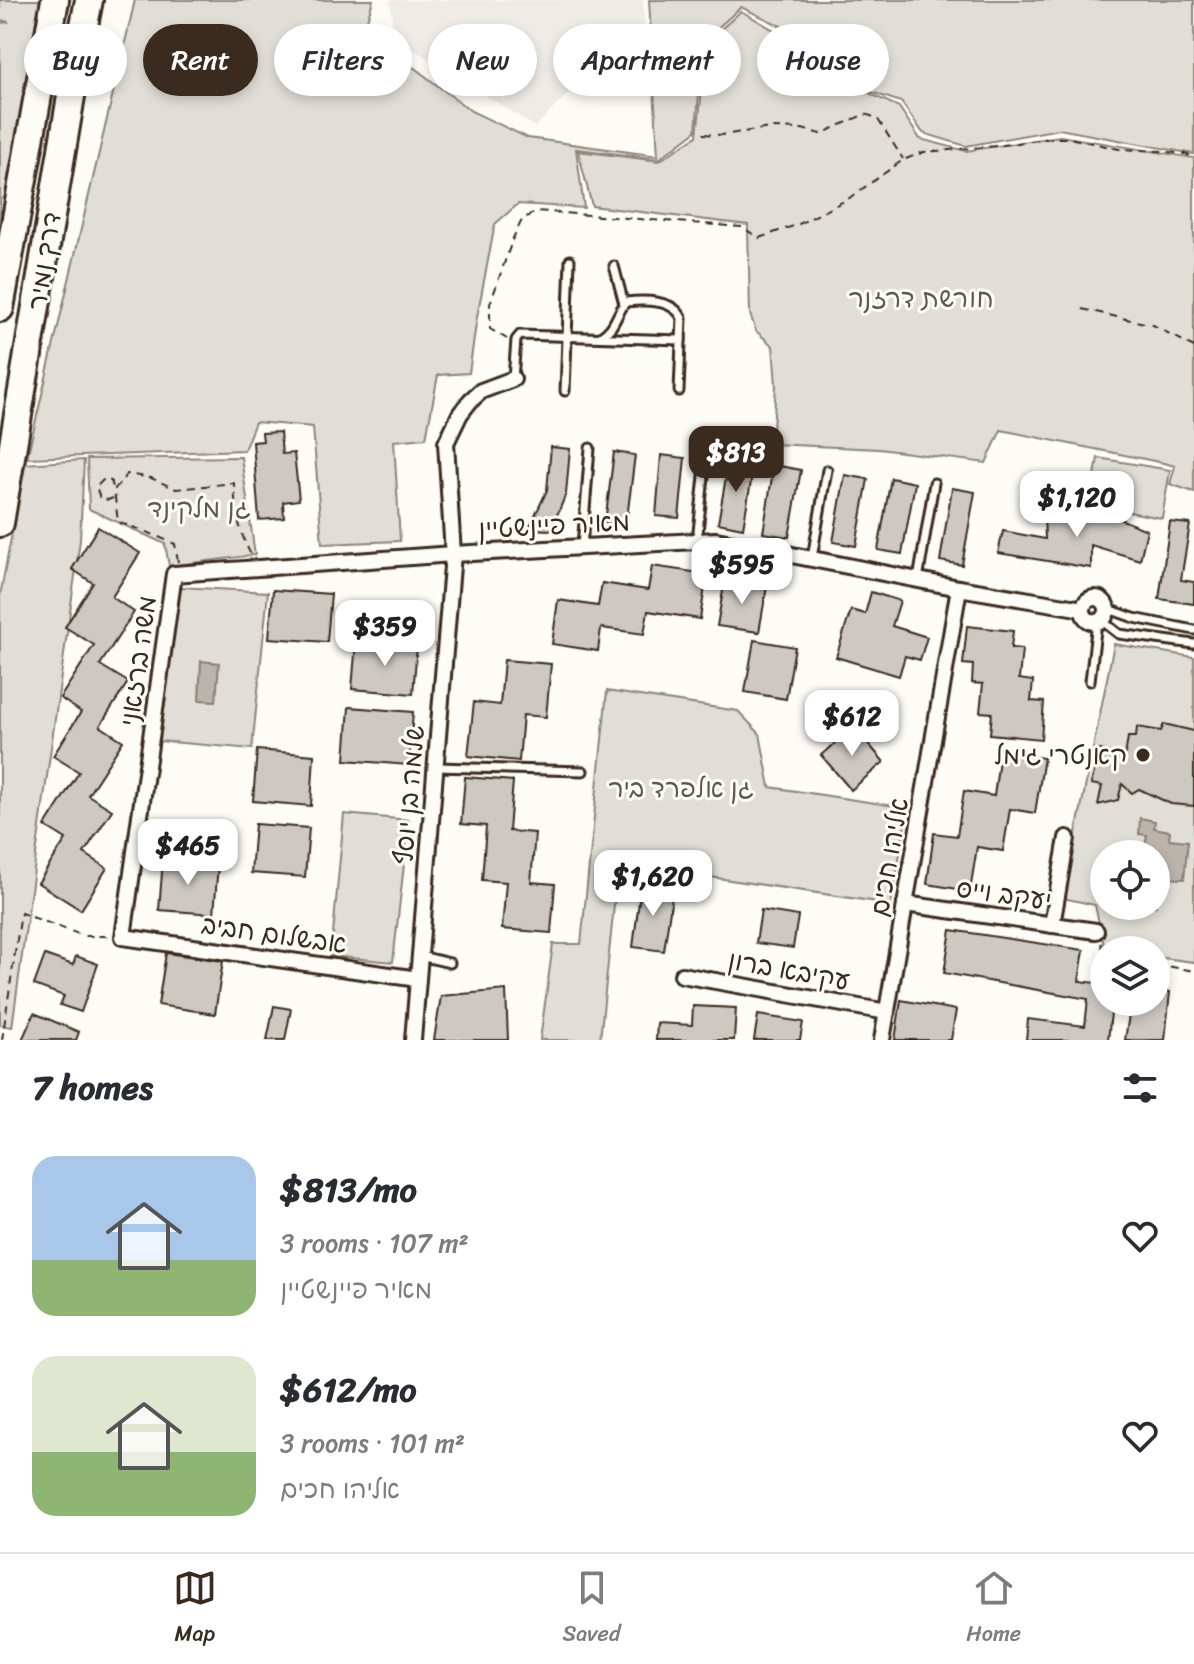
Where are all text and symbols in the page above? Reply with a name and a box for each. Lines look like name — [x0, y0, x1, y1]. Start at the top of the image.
chip: Buy — [24, 24, 127, 96]
chip: Rent — [143, 24, 258, 96]
chip: Filters — [274, 24, 412, 96]
chip: New — [428, 24, 537, 96]
chip: Apartment — [553, 24, 741, 96]
chip: House — [757, 24, 889, 96]
street label: דרך נמיר — [14, 209, 74, 313]
park label: חורשת דרזנר — [848, 275, 994, 321]
pin: $813 — [689, 426, 783, 494]
text: $813 — [707, 429, 765, 475]
pin: $1,120 — [1012, 471, 1142, 539]
text: $1,120 — [1038, 474, 1116, 520]
park label: גן מלקינד — [147, 485, 251, 531]
street label: מאיר פיינשטיין — [477, 498, 631, 552]
pin: $595 — [695, 538, 789, 606]
text: $595 — [709, 541, 775, 587]
street label: משה ברזאני — [106, 593, 170, 729]
pin: $359 — [338, 600, 432, 668]
text: $359 — [353, 603, 417, 649]
pin: $612 — [805, 690, 899, 758]
text: $612 — [823, 693, 881, 739]
street label: שלמה בן יוסף — [380, 724, 438, 866]
place label: קאנטרי גימל — [994, 732, 1127, 778]
marker: קאנטרי גימל — [1134, 746, 1152, 764]
park label: גן אלפרד ביר — [608, 765, 754, 811]
street label: אליהו חכים — [856, 794, 922, 920]
pin: $465 — [141, 819, 235, 887]
text: $465 — [156, 822, 220, 868]
map controls — [1090, 840, 1170, 1016]
button: locate — [1090, 840, 1170, 920]
pin: $1,620 — [588, 850, 718, 918]
text: $1,620 — [612, 853, 694, 899]
street label: יעקב וייס — [953, 865, 1055, 923]
street label: אבשלום חביב — [198, 901, 350, 967]
button: layers — [1090, 936, 1170, 1016]
street label: עקיבא ברון — [725, 937, 853, 1003]
text: 7 homes — [32, 1058, 153, 1118]
icon: filters — [1118, 1066, 1162, 1110]
text: $813/mo — [280, 1160, 417, 1220]
icon: home — [96, 1188, 192, 1284]
icon: heart — [1118, 1214, 1162, 1258]
text: 3 rooms · 107 m² — [280, 1220, 469, 1266]
text: מאיר פיינשטיין — [280, 1266, 432, 1312]
text: $612/mo — [280, 1360, 417, 1420]
icon: home — [96, 1388, 192, 1484]
icon: heart — [1118, 1414, 1162, 1458]
text: 3 rooms · 101 m² — [280, 1420, 465, 1466]
text: אליהו חכים — [280, 1466, 400, 1512]
tab: Map — [173, 1566, 217, 1653]
tab: Saved — [563, 1566, 621, 1653]
tab: Home — [966, 1566, 1021, 1653]

